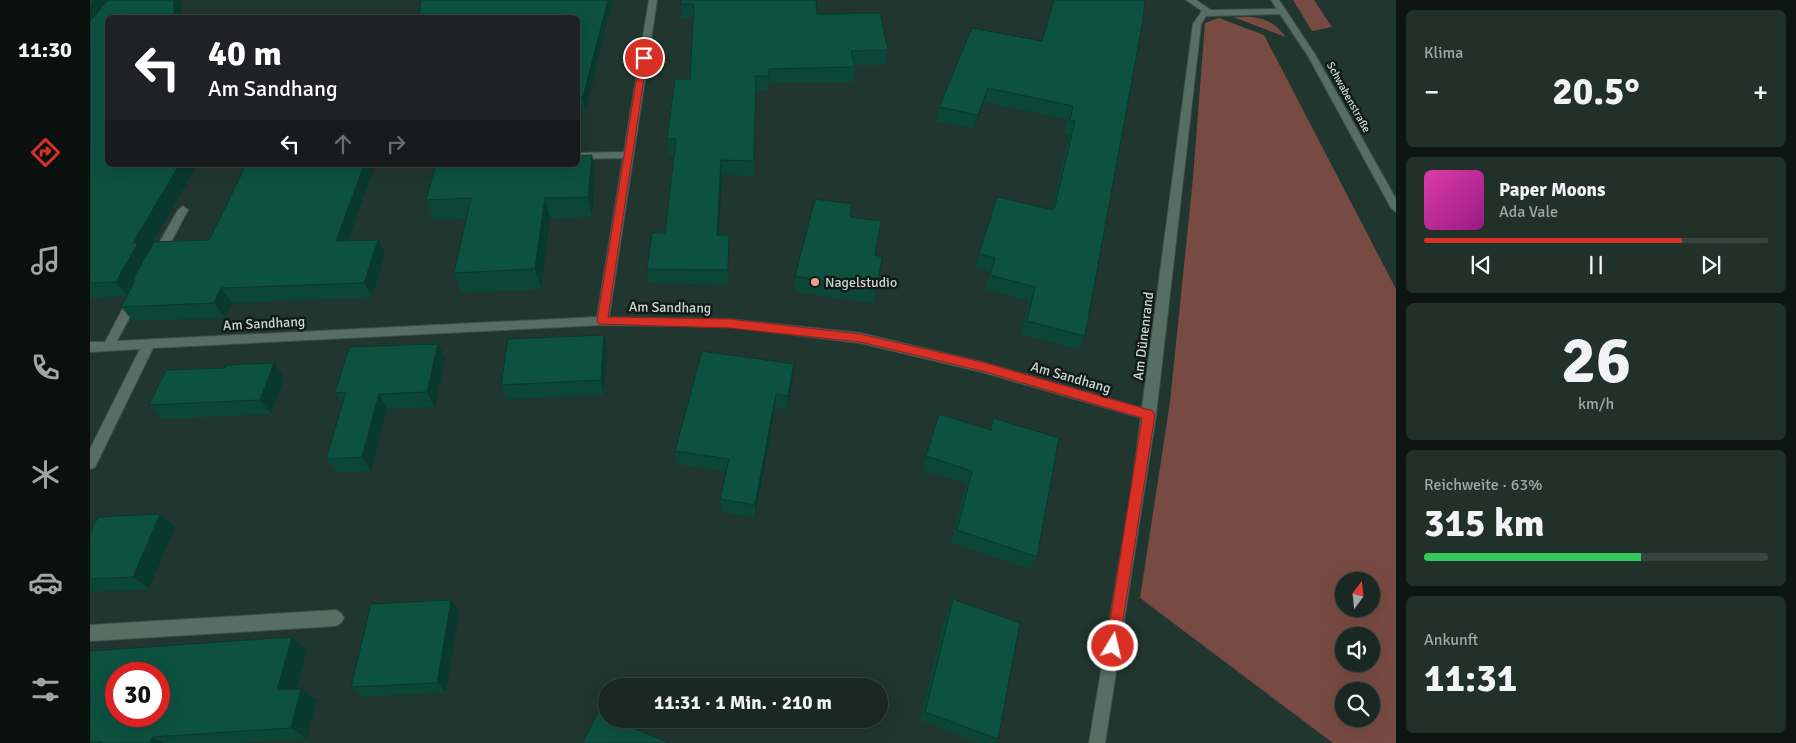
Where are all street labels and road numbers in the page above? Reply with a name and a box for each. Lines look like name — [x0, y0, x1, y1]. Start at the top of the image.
street label: Schwabenstraße — [1324, 60, 1373, 135]
street label: Am Dünenrand — [1130, 291, 1157, 381]
street label: Am Sandhang — [629, 298, 711, 317]
street label: Am Sandhang — [222, 313, 306, 334]
street label: Am Sandhang — [1029, 358, 1113, 397]

